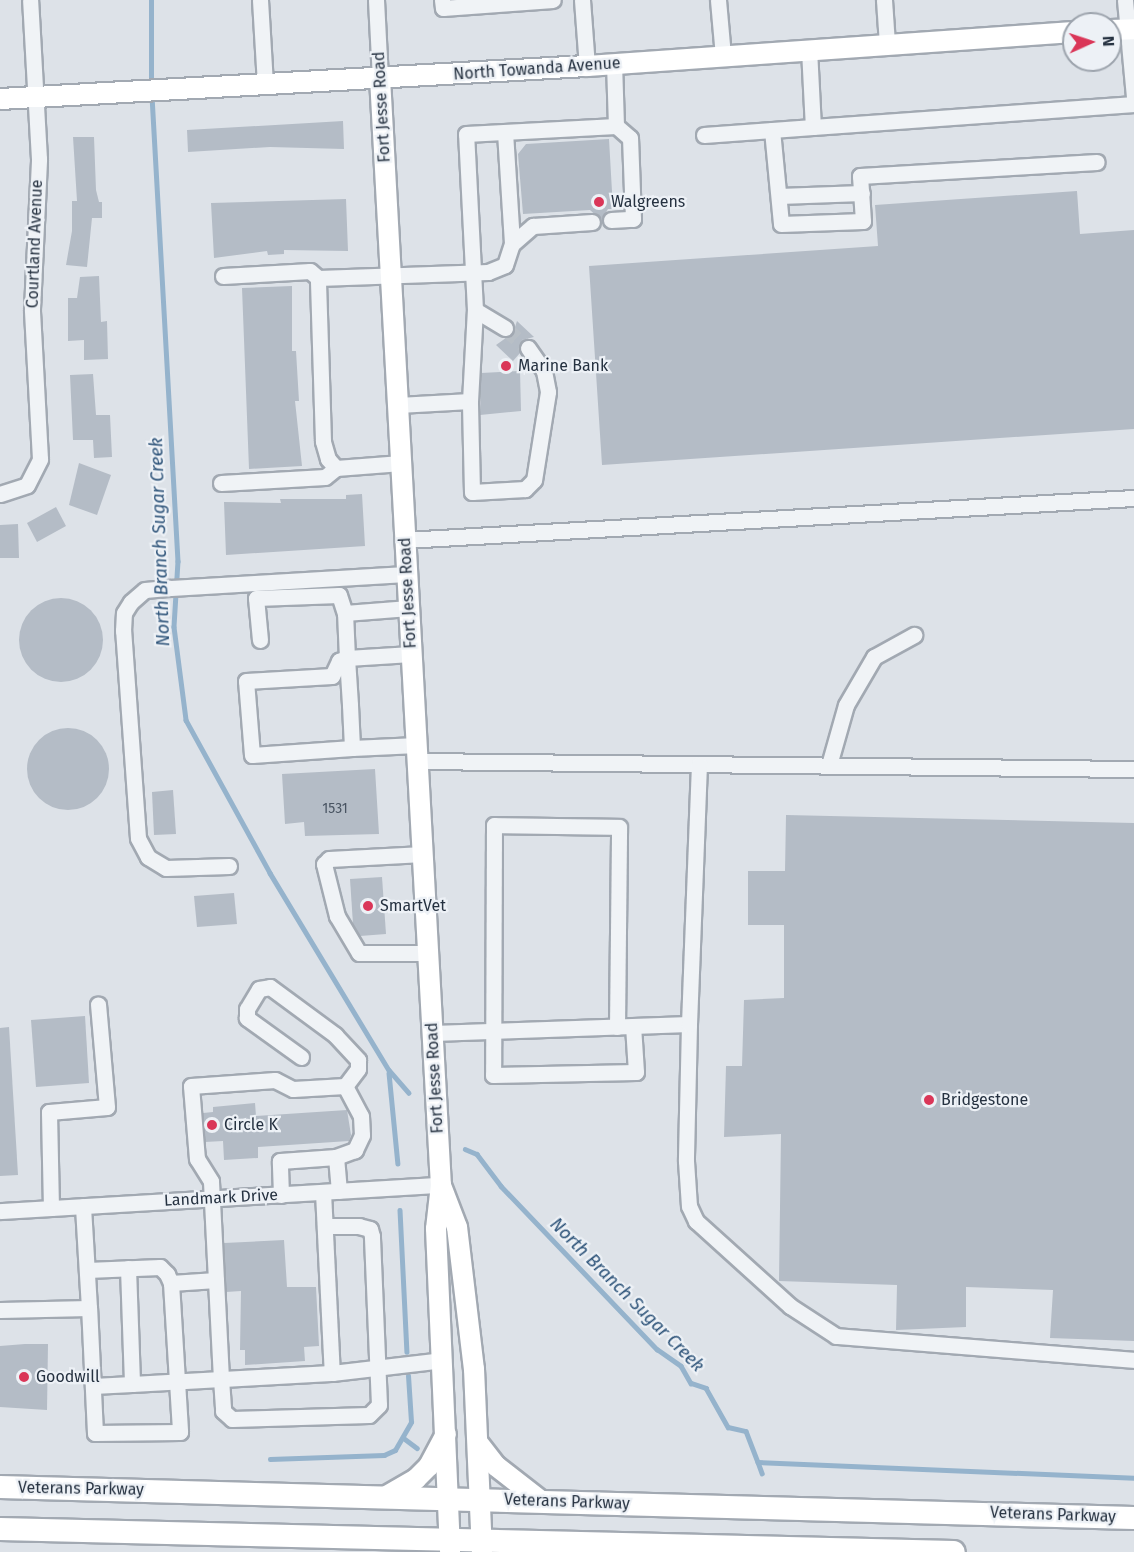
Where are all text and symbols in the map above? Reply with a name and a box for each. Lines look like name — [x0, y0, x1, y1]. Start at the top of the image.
north arrow — [1062, 12, 1122, 72]
text: N — [1099, 35, 1118, 47]
street label: Fort Jesse Road — [370, 51, 394, 163]
street label: North Towanda Avenue — [453, 54, 621, 84]
street label: Courtland Avenue — [23, 179, 47, 309]
place label: Walgreens — [611, 192, 685, 212]
marker: Walgreens — [592, 195, 606, 209]
place label: Marine Bank — [518, 356, 608, 376]
marker: Marine Bank — [499, 359, 513, 373]
water label: North Branch Sugar Creek — [146, 437, 174, 647]
street label: Fort Jesse Road — [396, 537, 420, 649]
house number: 1531 — [322, 801, 348, 817]
place label: SmartVet — [380, 896, 446, 916]
marker: SmartVet — [361, 899, 375, 913]
street label: Fort Jesse Road — [423, 1022, 447, 1134]
place label: Bridgestone — [941, 1090, 1028, 1110]
marker: Bridgestone — [922, 1093, 936, 1107]
place label: Circle K — [224, 1115, 278, 1135]
marker: Circle K — [205, 1118, 219, 1132]
street label: Landmark Drive — [164, 1185, 278, 1211]
water label: North Branch Sugar Creek — [545, 1213, 709, 1377]
place label: Goodwill — [36, 1367, 100, 1387]
marker: Goodwill — [17, 1370, 31, 1384]
street label: Veterans Parkway — [18, 1478, 144, 1500]
street label: Veterans Parkway — [504, 1490, 630, 1514]
street label: Veterans Parkway — [990, 1503, 1116, 1527]

